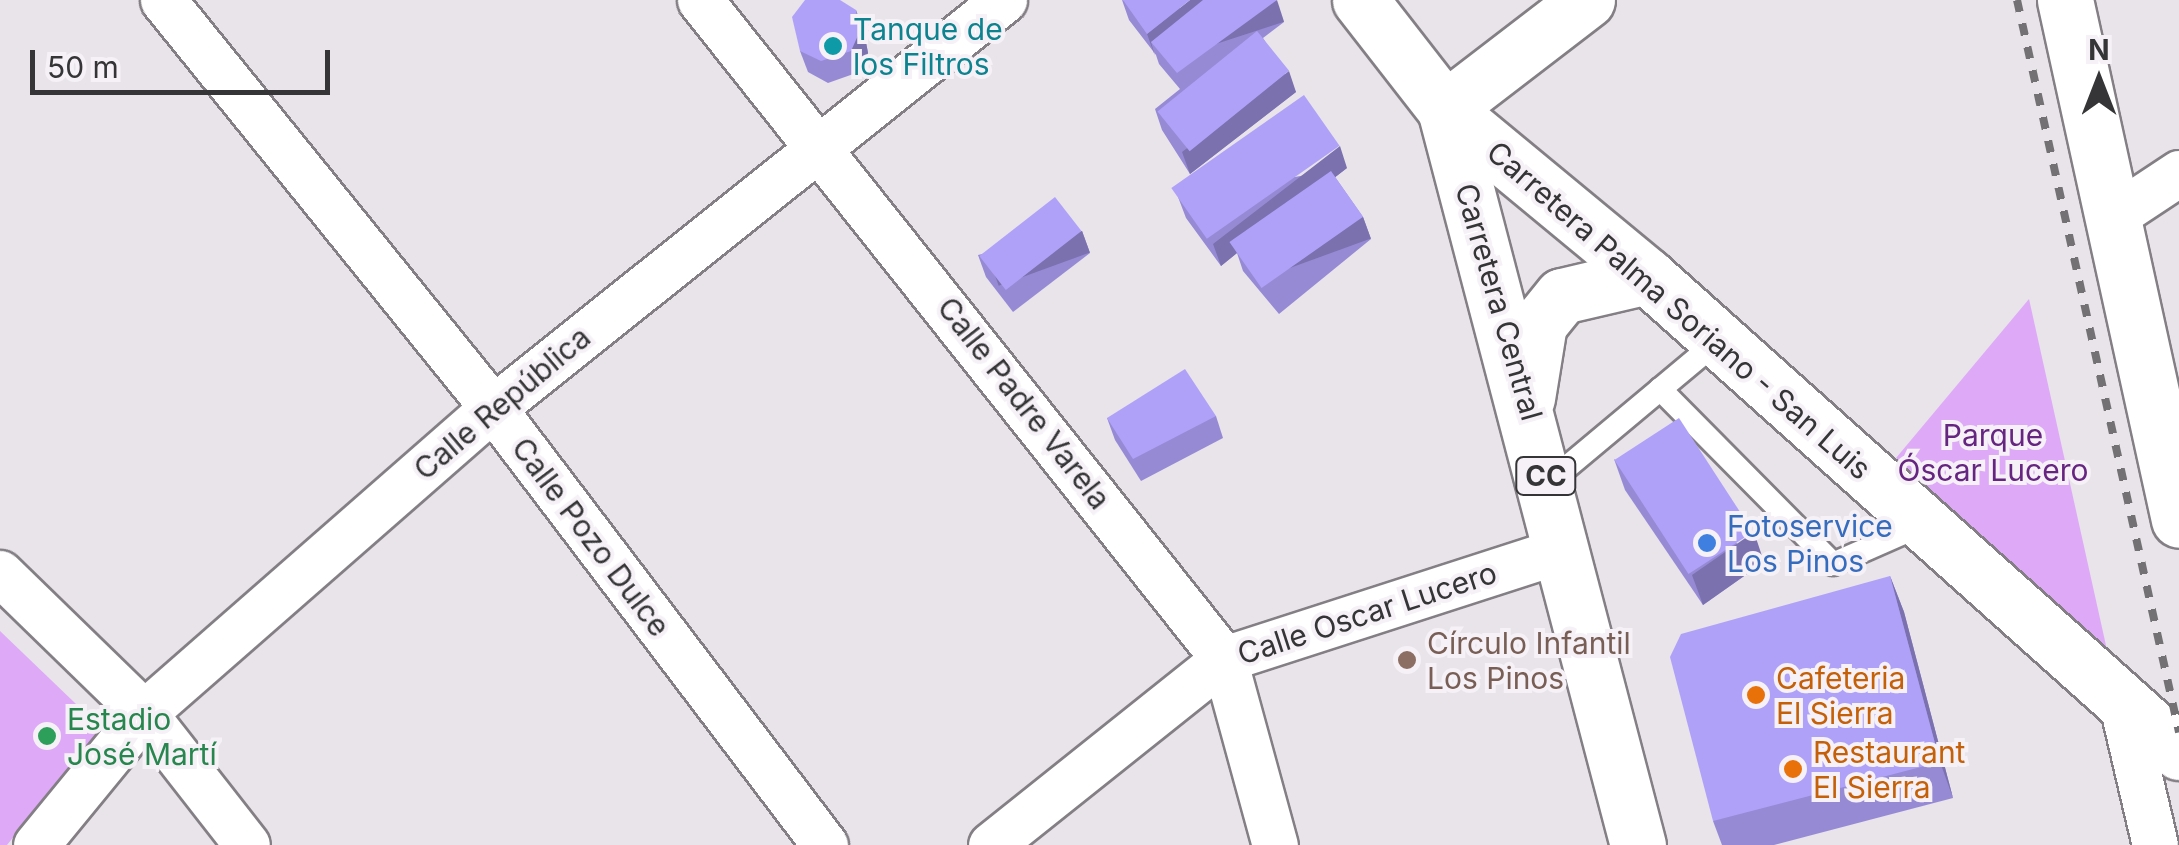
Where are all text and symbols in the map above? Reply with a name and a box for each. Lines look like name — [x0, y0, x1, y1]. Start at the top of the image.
place label: Tanque de los Filtros — [853, 11, 1003, 82]
scale bar — [35, 30, 335, 92]
north arrow — [2049, 30, 2149, 130]
text: N — [2088, 33, 2110, 67]
marker: Tanque de los Filtros — [822, 35, 844, 57]
text: 50 m — [47, 49, 119, 85]
street label: Carretera Palma Soriano - San Luis — [1480, 133, 1878, 487]
street label: Carretera Central — [1448, 179, 1550, 425]
street label: Calle Padre Varela — [930, 290, 1118, 516]
street label: Calle República — [407, 319, 597, 487]
park label: Parque Óscar Lucero — [1898, 417, 2088, 488]
street label: Calle Pozo Dulce — [505, 430, 677, 644]
road number: CC — [1514, 453, 1578, 499]
place label: Fotoservice Los Pinos — [1727, 508, 1893, 578]
marker: Fotoservice Los Pinos — [1696, 532, 1718, 554]
street label: Calle Oscar Lucero — [1233, 554, 1501, 672]
place label: Círculo Infantil Los Pinos — [1427, 625, 1631, 696]
marker: Círculo Infantil Los Pinos — [1396, 649, 1418, 671]
place label: Cafeteria El Sierra — [1776, 660, 1905, 730]
marker: Cafeteria El Sierra — [1745, 684, 1767, 706]
place label: Estadio José Martí — [67, 701, 217, 772]
marker: Estadio José Martí — [36, 725, 58, 747]
place label: Restaurant El Sierra — [1813, 734, 1965, 804]
marker: Restaurant El Sierra — [1782, 758, 1804, 780]

